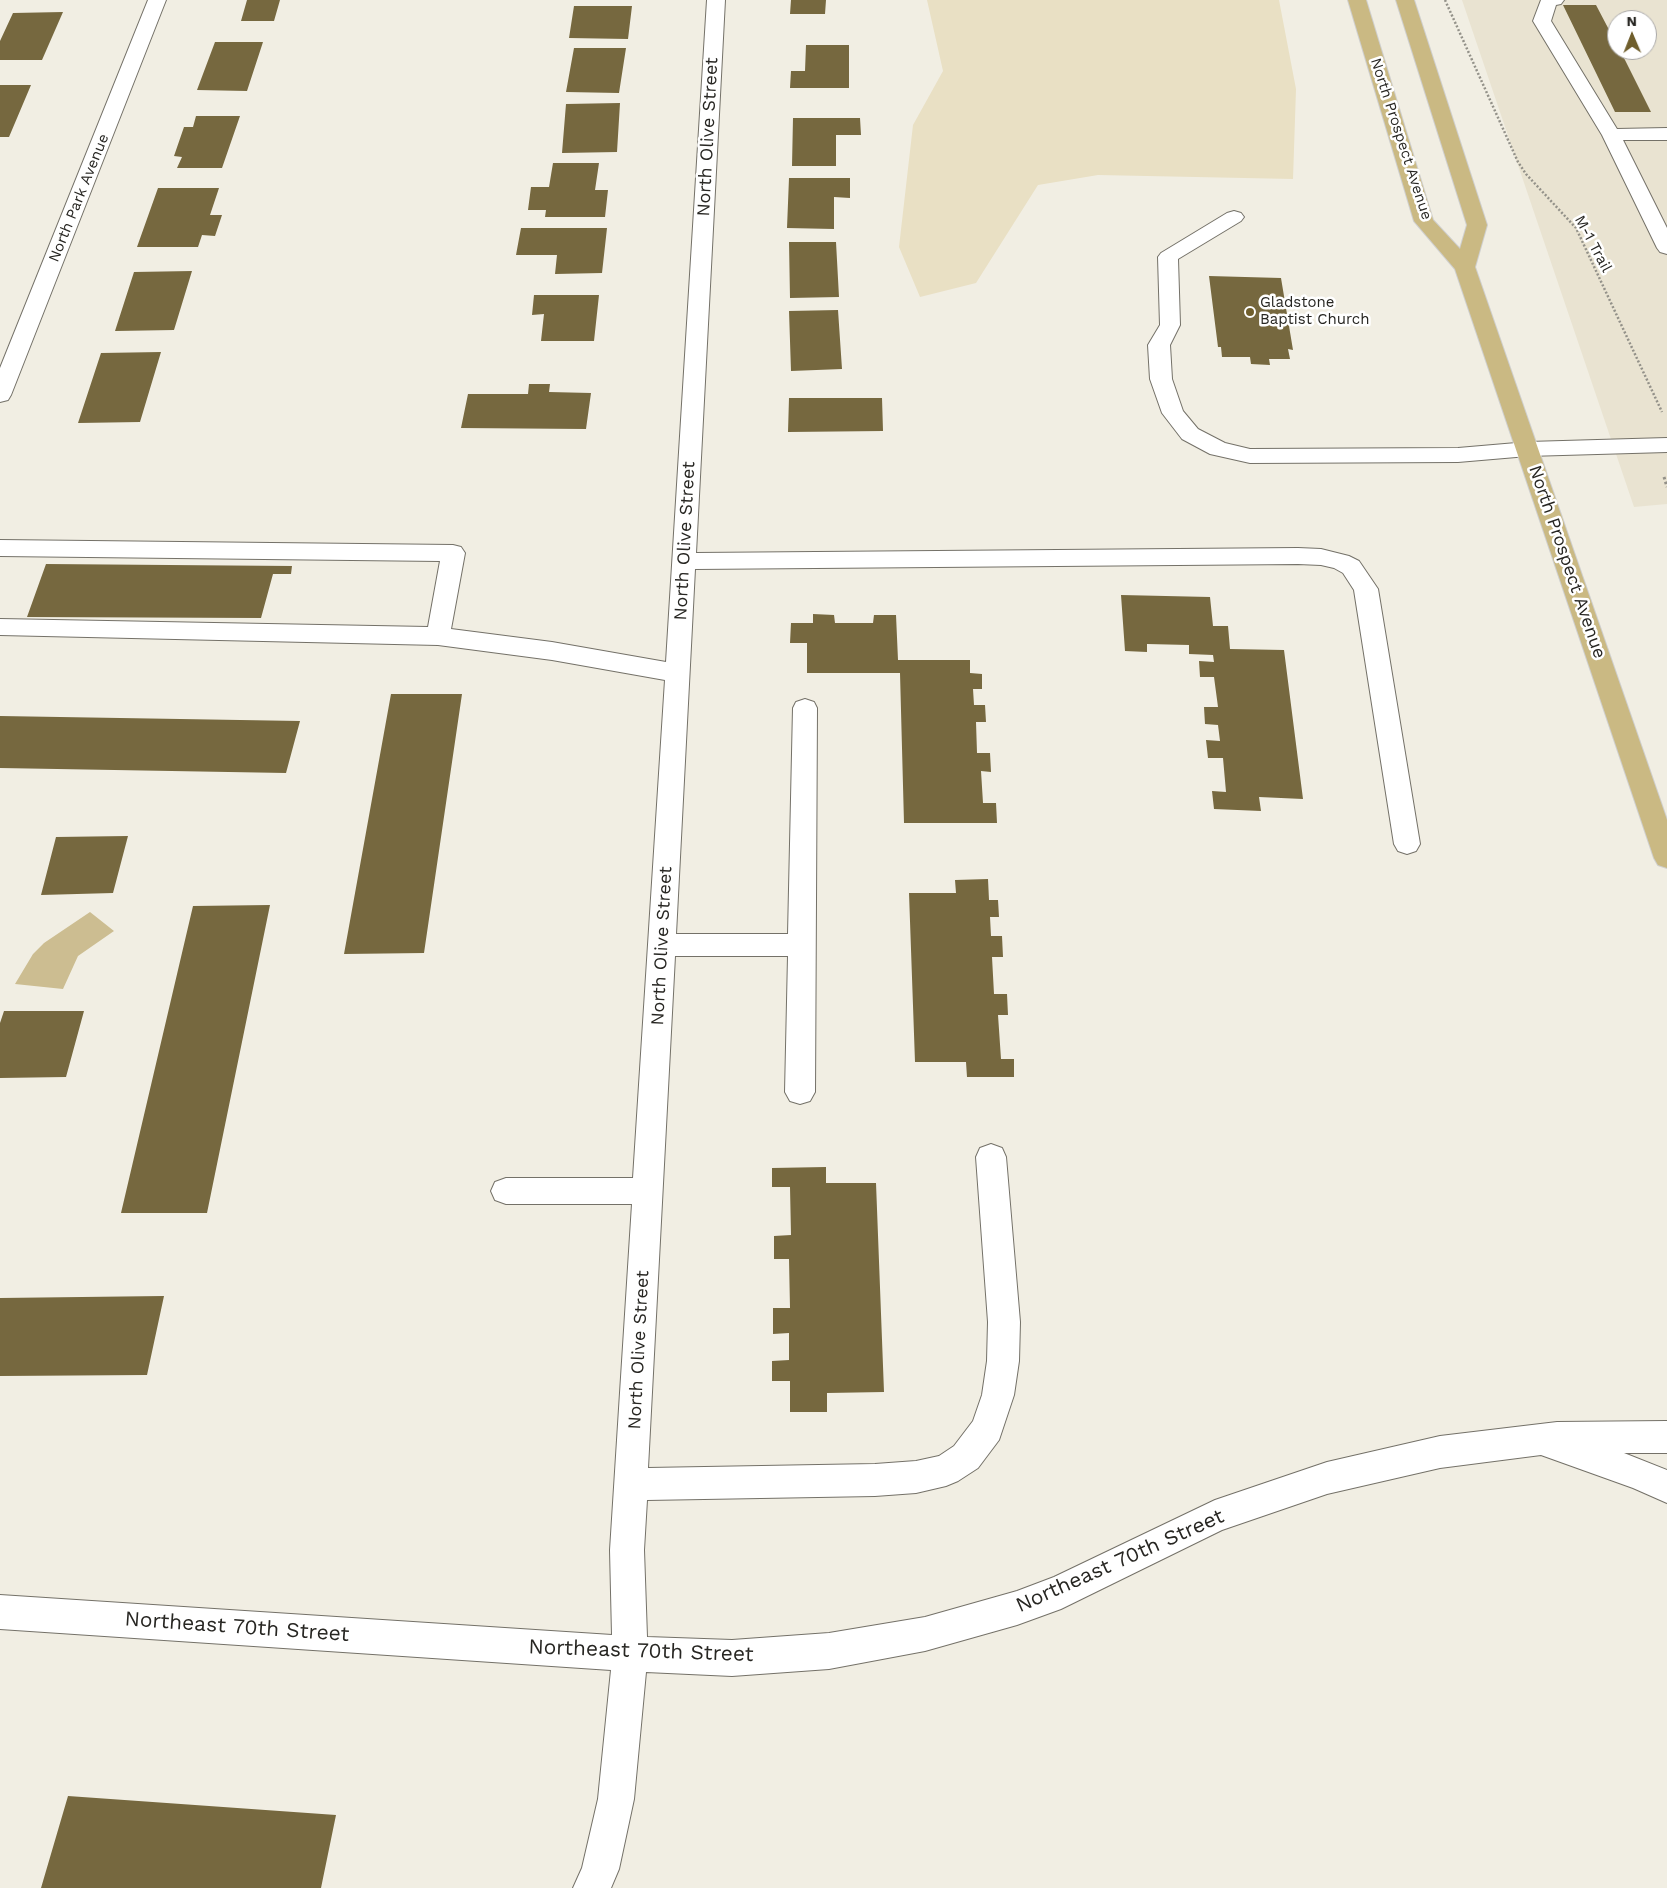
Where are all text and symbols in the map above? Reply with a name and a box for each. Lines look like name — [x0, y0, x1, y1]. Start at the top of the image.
north arrow — [1607, 10, 1657, 60]
text: N — [1626, 13, 1637, 29]
street label: North Prospect Avenue — [1366, 56, 1436, 222]
street label: North Olive Street — [693, 57, 723, 217]
street label: North Park Avenue — [45, 131, 113, 265]
street label: M-1 Trail — [1571, 212, 1615, 276]
place label: Gladstone Baptist Church — [1260, 294, 1370, 329]
marker: Gladstone Baptist Church — [1244, 306, 1256, 318]
street label: North Olive Street — [670, 461, 700, 621]
street label: North Prospect Avenue — [1524, 463, 1610, 661]
street label: North Olive Street — [647, 866, 677, 1026]
street label: North Olive Street — [624, 1270, 654, 1430]
street label: Northeast 70th Street — [1012, 1504, 1228, 1618]
street label: Northeast 70th Street — [124, 1607, 350, 1647]
street label: Northeast 70th Street — [528, 1634, 754, 1668]

